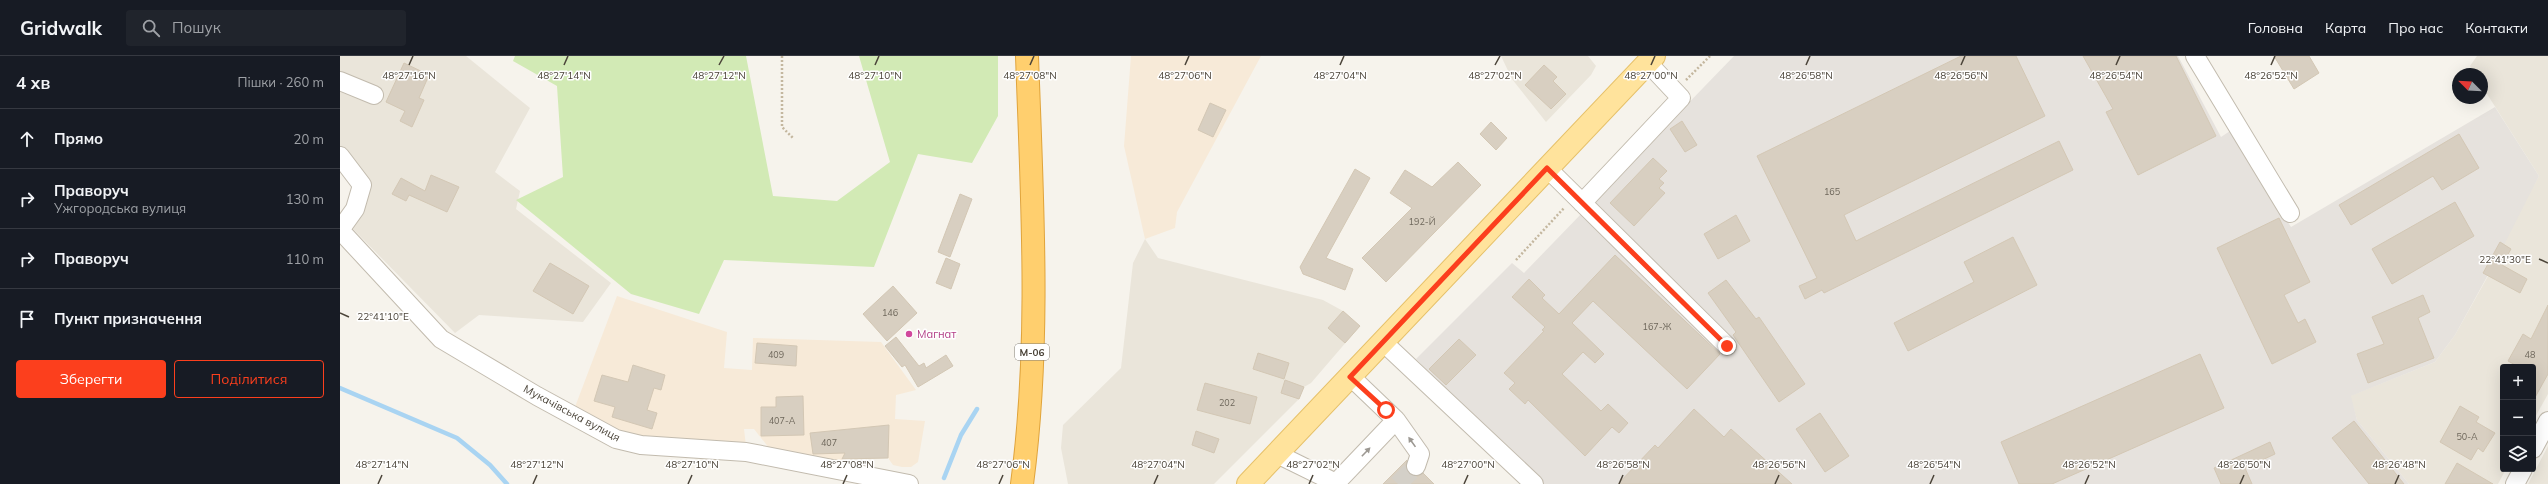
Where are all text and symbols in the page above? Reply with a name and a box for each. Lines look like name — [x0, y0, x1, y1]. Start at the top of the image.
search box — [126, 10, 406, 46]
text: Gridwalk — [20, 16, 102, 40]
icon: search — [140, 17, 162, 39]
text: Пошук — [172, 18, 221, 37]
text: Головна — [2248, 19, 2303, 37]
text: Карта — [2325, 19, 2366, 37]
text: Про нас — [2388, 19, 2443, 37]
text: Контакти — [2465, 19, 2528, 37]
north arrow — [2452, 68, 2488, 104]
text: 48°27'16"N — [382, 69, 436, 82]
text: 48°27'14"N — [537, 69, 591, 82]
text: 48°27'12"N — [692, 69, 746, 82]
text: 48°27'10"N — [848, 69, 902, 82]
text: 48°27'08"N — [1003, 69, 1057, 82]
text: 48°27'06"N — [1158, 69, 1212, 82]
text: 48°27'04"N — [1313, 69, 1367, 82]
text: 48°27'02"N — [1468, 69, 1522, 82]
text: 48°27'00"N — [1624, 69, 1678, 82]
text: 48°26'58"N — [1779, 69, 1833, 82]
text: 48°26'56"N — [1934, 69, 1988, 82]
text: 48°26'54"N — [2089, 69, 2143, 82]
text: 48°26'52"N — [2244, 69, 2298, 82]
text: 4 хв — [16, 72, 50, 93]
text: Пішки · 260 m — [237, 74, 324, 90]
icon: ahead — [16, 128, 38, 150]
text: Прямо — [54, 129, 103, 148]
text: 20 m — [294, 131, 324, 147]
text: Праворуч — [54, 181, 129, 200]
house number: 165 — [1824, 186, 1841, 197]
icon: right — [16, 188, 38, 210]
text: 130 m — [286, 191, 324, 207]
text: Ужгородська вулиця — [54, 200, 186, 216]
house number: 192-Й — [1409, 216, 1435, 227]
icon: right — [16, 248, 38, 270]
text: Праворуч — [54, 249, 129, 268]
text: 110 m — [286, 251, 324, 267]
text: 22°41'30"E — [2479, 253, 2531, 266]
house number: 146 — [882, 307, 898, 318]
icon: arrive — [16, 308, 38, 330]
text: Пункт призначення — [54, 309, 202, 328]
text: 22°41'10"E — [357, 310, 409, 323]
house number: 167-Ж — [1642, 321, 1672, 332]
place label: Магнат — [917, 327, 956, 341]
marker: Магнат — [904, 329, 914, 339]
route end — [1718, 337, 1736, 355]
road number: М-06 — [1015, 344, 1049, 360]
house number: 409 — [768, 349, 784, 360]
house number: 48 — [2525, 349, 2535, 360]
button: Зберегти — [16, 360, 166, 398]
button: Поділитися — [174, 360, 324, 398]
map controls — [2500, 364, 2536, 472]
button: + — [2500, 364, 2536, 400]
street label: Мукачівська вулиця — [521, 382, 623, 444]
house number: 202 — [1219, 397, 1235, 408]
button: − — [2500, 400, 2536, 436]
route start — [1377, 401, 1395, 419]
house number: 407-А — [769, 415, 796, 426]
house number: 50-А — [2456, 431, 2478, 442]
button: layers — [2500, 436, 2536, 472]
house number: 407 — [821, 437, 837, 448]
one-way arrow — [1408, 437, 1416, 448]
one-way arrow — [1361, 447, 1371, 457]
text: 48°27'14"N — [355, 458, 409, 471]
text: 48°27'12"N — [510, 458, 564, 471]
text: 48°27'10"N — [665, 458, 719, 471]
text: 48°27'08"N — [820, 458, 874, 471]
text: 48°27'06"N — [976, 458, 1030, 471]
text: 48°27'04"N — [1131, 458, 1185, 471]
text: 48°27'02"N — [1286, 458, 1340, 471]
text: 48°27'00"N — [1441, 458, 1495, 471]
text: 48°26'58"N — [1596, 458, 1650, 471]
text: 48°26'56"N — [1752, 458, 1806, 471]
text: 48°26'54"N — [1907, 458, 1961, 471]
text: 48°26'52"N — [2062, 458, 2116, 471]
text: 48°26'50"N — [2217, 458, 2271, 471]
text: 48°26'48"N — [2372, 458, 2426, 471]

